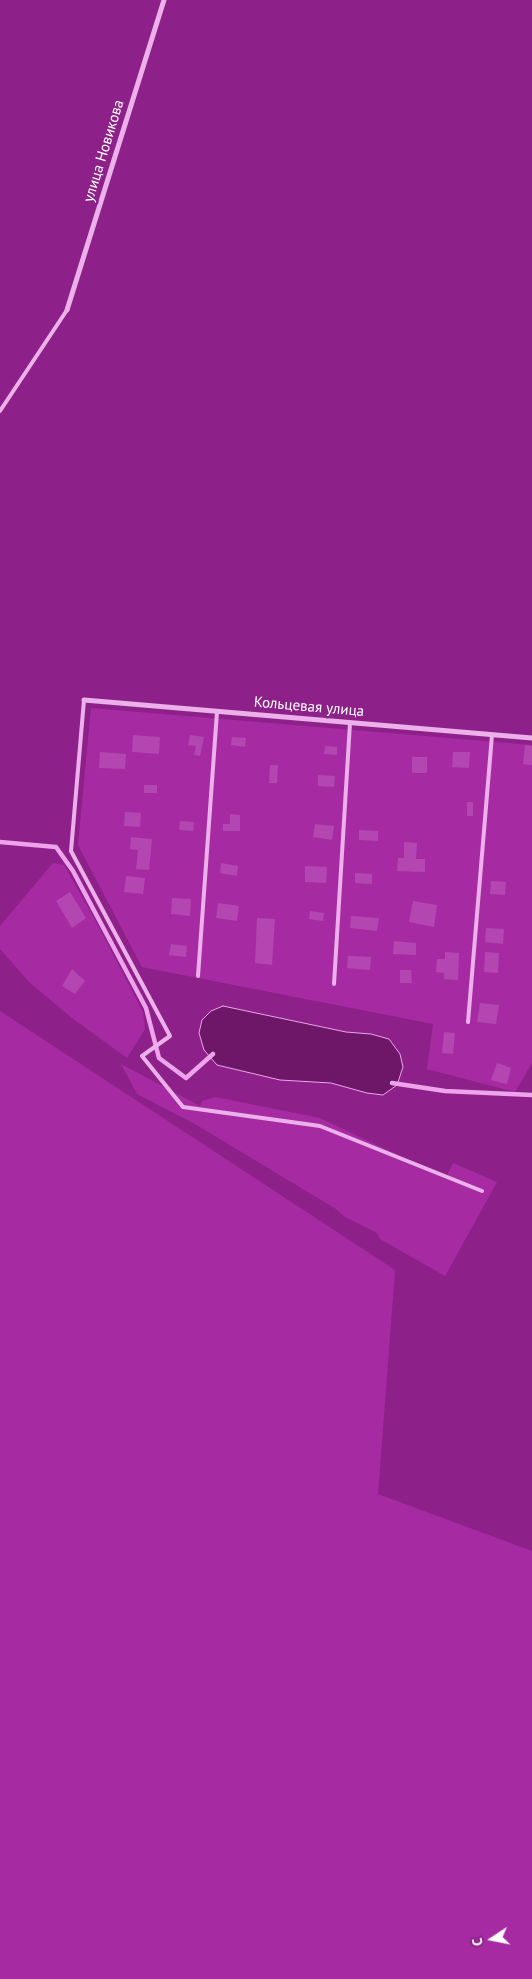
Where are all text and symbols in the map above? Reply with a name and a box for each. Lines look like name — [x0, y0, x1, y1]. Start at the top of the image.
street label: улица Новикова — [80, 98, 128, 204]
street label: Кольцевая улица — [253, 693, 365, 721]
north arrow — [467, 1914, 517, 1964]
text: С — [468, 1936, 487, 1947]

